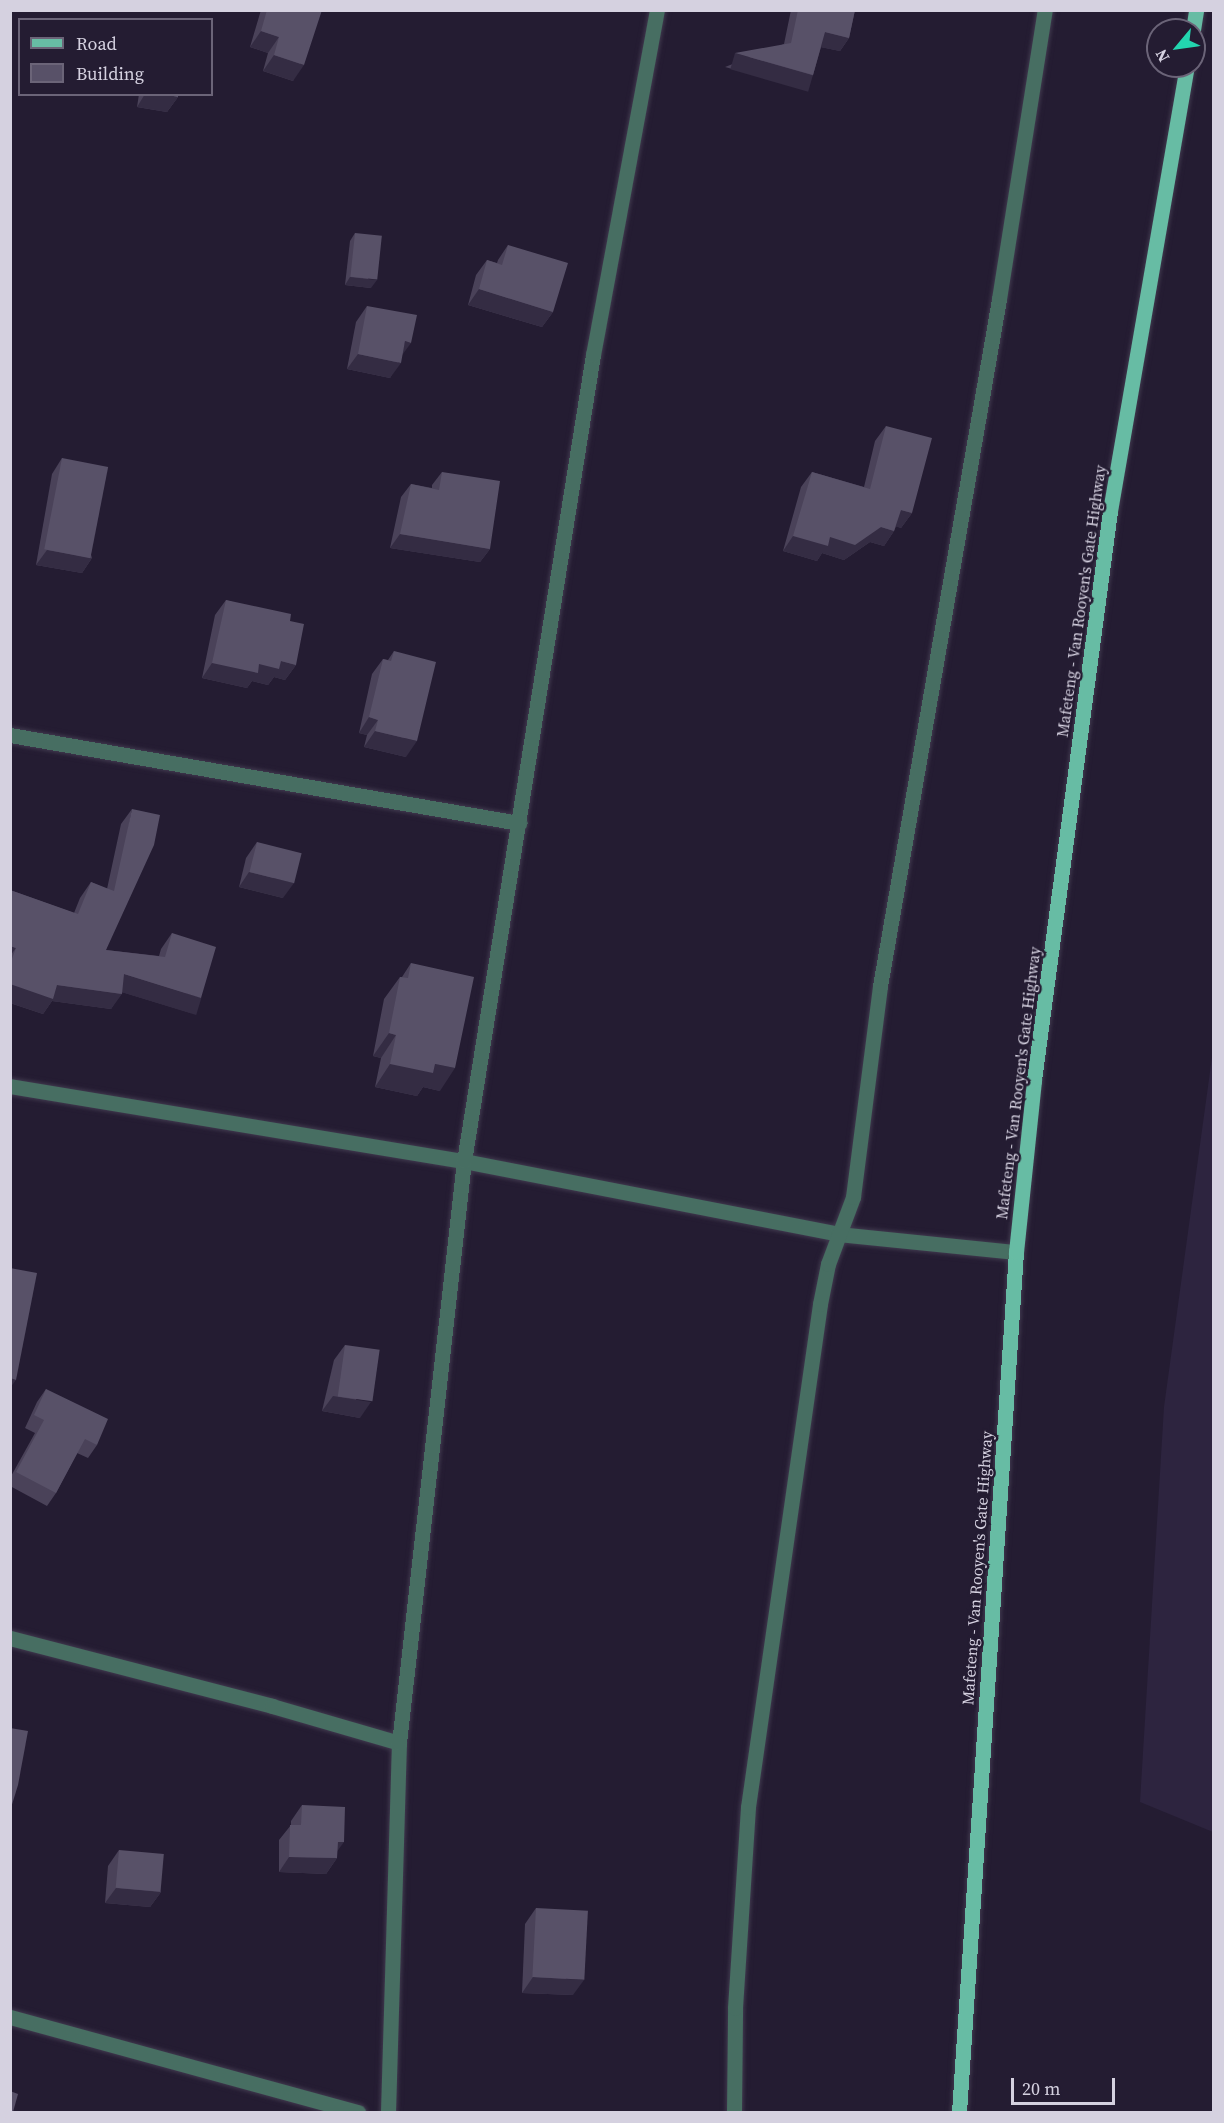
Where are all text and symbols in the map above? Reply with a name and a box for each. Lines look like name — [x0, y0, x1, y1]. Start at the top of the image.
legend — [18, 18, 213, 96]
north arrow — [1146, 18, 1206, 78]
text: Road — [76, 31, 117, 56]
text: N — [1150, 45, 1174, 66]
text: Building — [76, 61, 144, 86]
street label: Mafeteng - Van Rooyen's Gate Highway — [1052, 463, 1110, 739]
street label: Mafeteng - Van Rooyen's Gate Highway — [992, 945, 1044, 1221]
street label: Mafeteng - Van Rooyen's Gate Highway — [958, 1430, 996, 1706]
scale bar — [1014, 2066, 1118, 2104]
text: 20 m — [1022, 2076, 1060, 2101]

